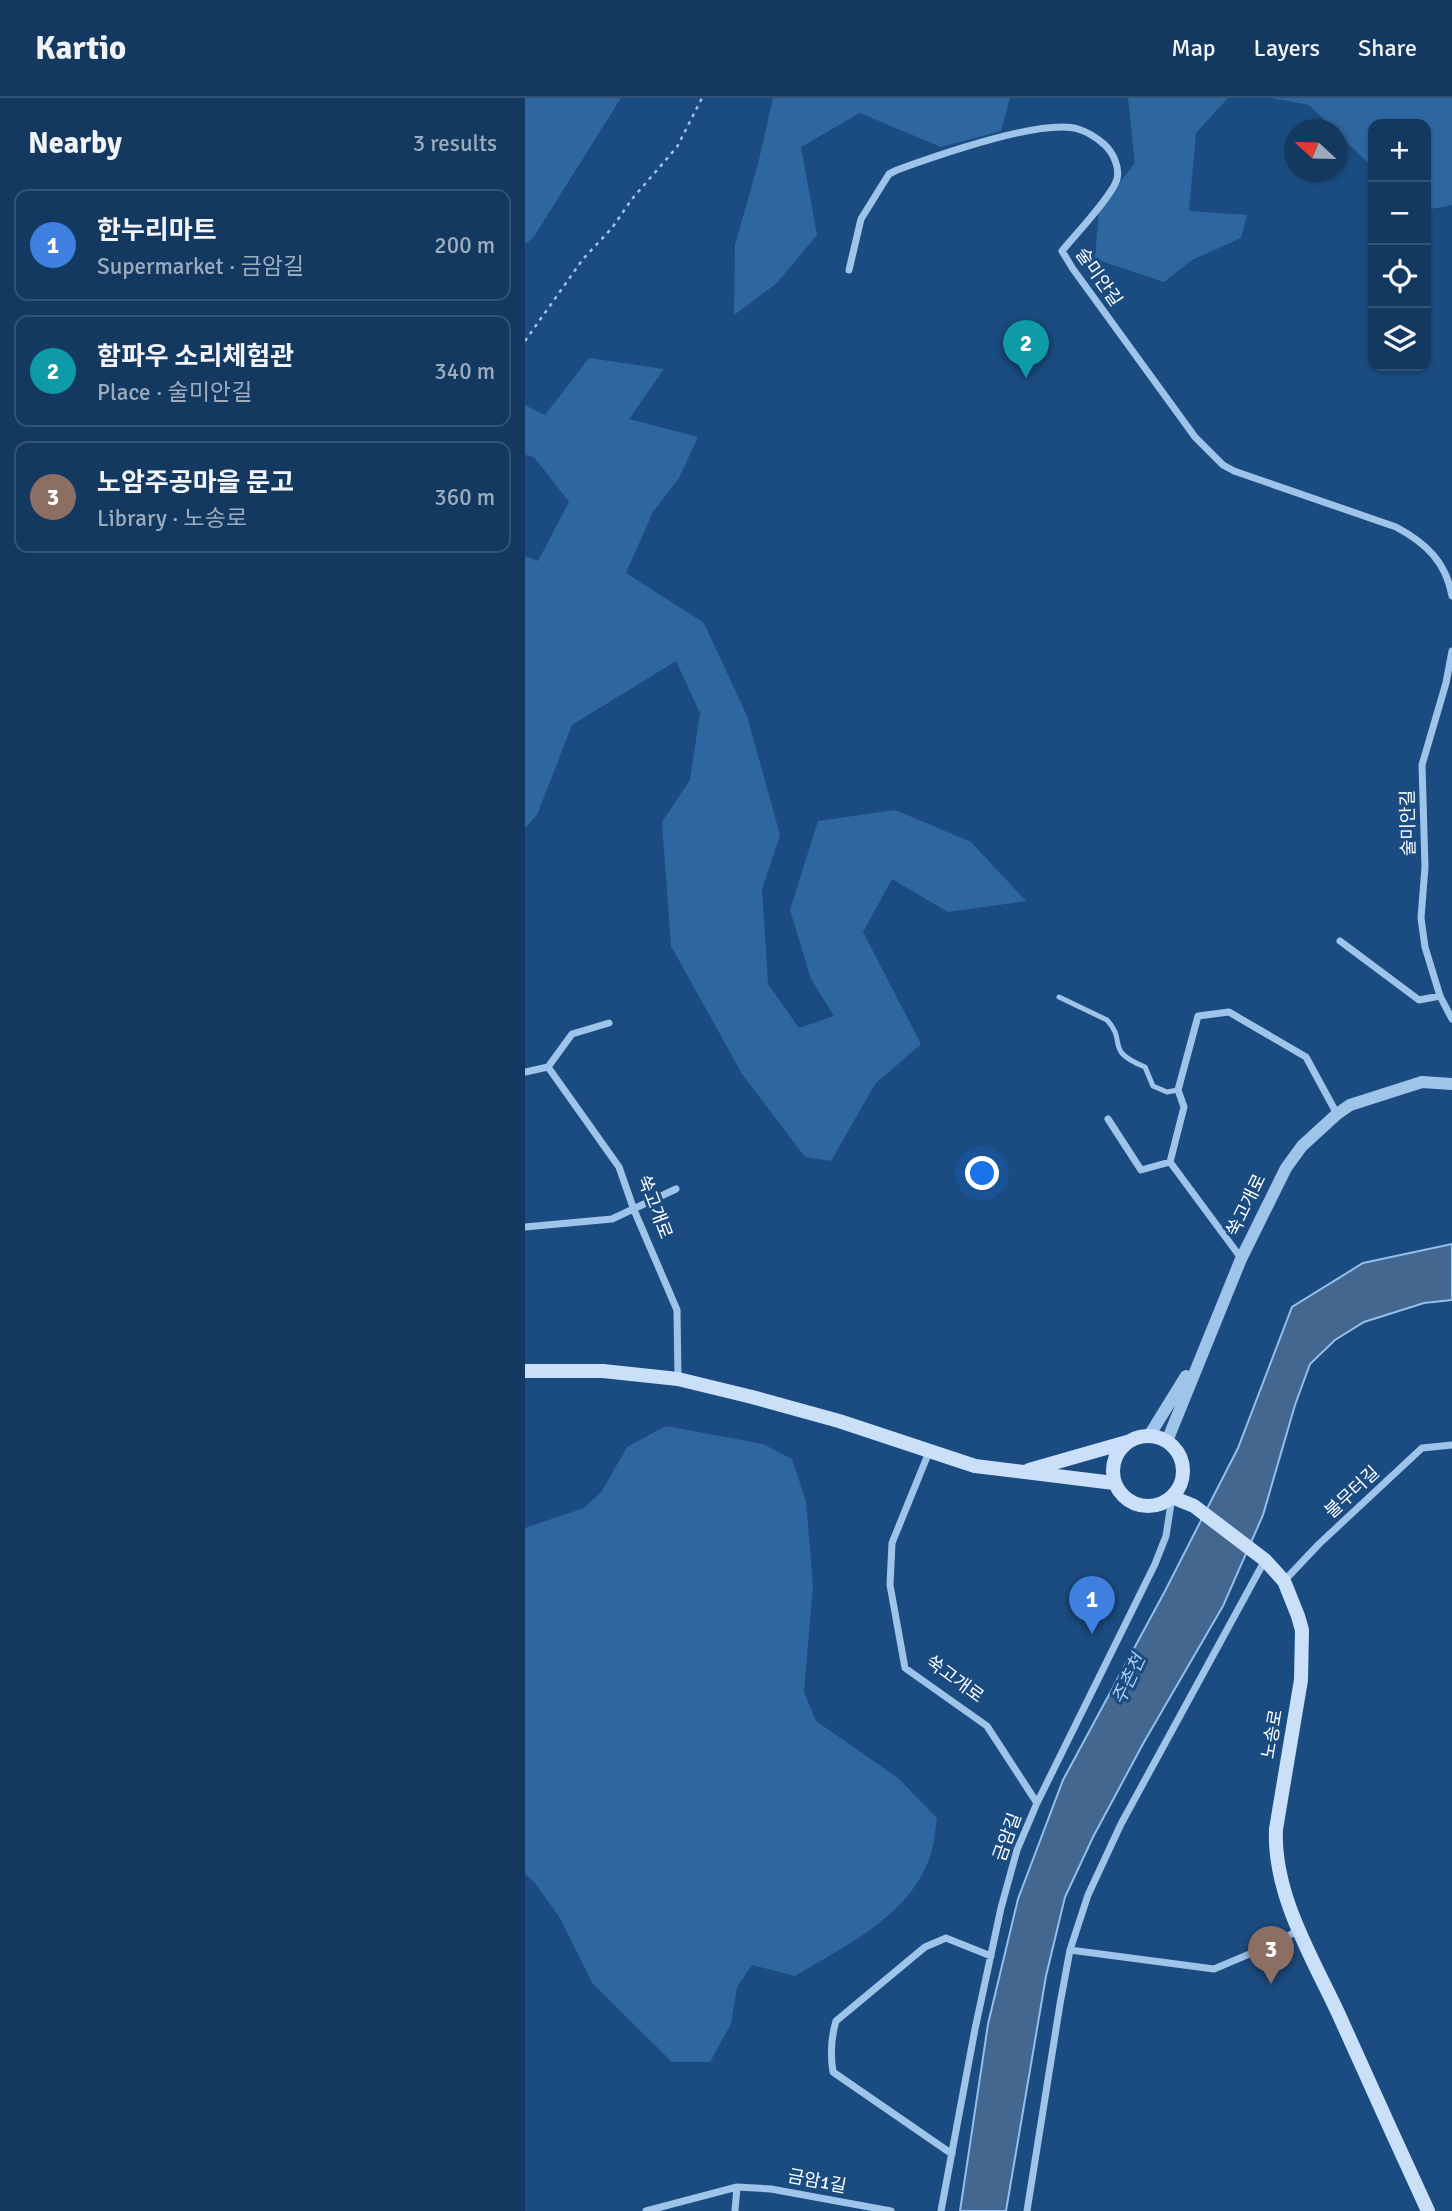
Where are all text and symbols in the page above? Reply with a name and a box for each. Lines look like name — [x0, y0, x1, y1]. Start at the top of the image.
text: Kartio — [35, 28, 126, 69]
text: Map — [1171, 33, 1216, 63]
text: Layers — [1254, 33, 1320, 63]
text: Share — [1358, 33, 1417, 63]
north arrow — [1284, 119, 1347, 182]
map controls — [1368, 119, 1431, 371]
button: + — [1368, 119, 1431, 182]
text: Nearby — [28, 125, 122, 162]
text: 3 results — [413, 129, 497, 158]
button: − — [1368, 182, 1431, 245]
text: 한누리마트 — [97, 215, 217, 247]
text: 1 — [47, 231, 59, 260]
text: 200 m — [434, 231, 495, 260]
street label: 술미안길 — [1071, 244, 1127, 310]
button: locate — [1368, 245, 1431, 308]
text: Supermarket · 금암길 — [97, 252, 304, 281]
button: layers — [1368, 308, 1431, 371]
pin: 2 — [1003, 320, 1049, 378]
text: 함파우 소리체험관 — [97, 341, 294, 373]
text: 2 — [47, 357, 59, 386]
text: 340 m — [434, 357, 495, 386]
text: Place · 술미안길 — [97, 378, 252, 407]
text: 노암주공마을 문고 — [97, 467, 294, 499]
text: 3 — [47, 483, 59, 512]
text: 360 m — [434, 483, 495, 512]
text: Library · 노송로 — [97, 504, 247, 533]
street label: 술미안길 — [1396, 790, 1420, 856]
your location — [965, 1156, 999, 1190]
street label: 쑥고개로 — [1222, 1170, 1270, 1240]
street label: 쑥고개로 — [633, 1172, 677, 1242]
street label: 불무터길 — [1320, 1461, 1384, 1523]
pin: 1 — [1069, 1576, 1115, 1634]
water label: 주촌천 — [1107, 1649, 1152, 1708]
street label: 쑥고개로 — [922, 1651, 988, 1707]
street label: 노송로 — [1257, 1708, 1287, 1760]
street label: 금암길 — [988, 1810, 1026, 1864]
pin: 3 — [1248, 1926, 1294, 1984]
street label: 금암1길 — [786, 2165, 848, 2197]

